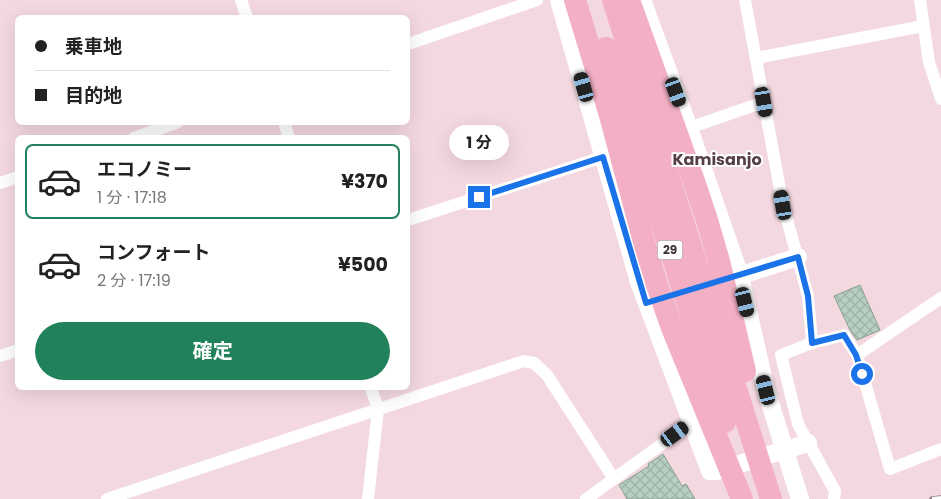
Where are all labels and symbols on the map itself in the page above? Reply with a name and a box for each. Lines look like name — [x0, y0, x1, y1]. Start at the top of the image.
car — [572, 71, 595, 103]
car — [663, 75, 688, 109]
car — [754, 86, 773, 118]
callout: 1 分 — [449, 124, 509, 160]
district label: Kamisanjo — [672, 148, 762, 171]
route end — [468, 186, 490, 208]
car — [773, 189, 792, 221]
road number: 29 — [658, 240, 682, 260]
car — [734, 286, 755, 318]
route start — [851, 363, 873, 385]
car — [755, 374, 776, 406]
car — [658, 419, 691, 449]

